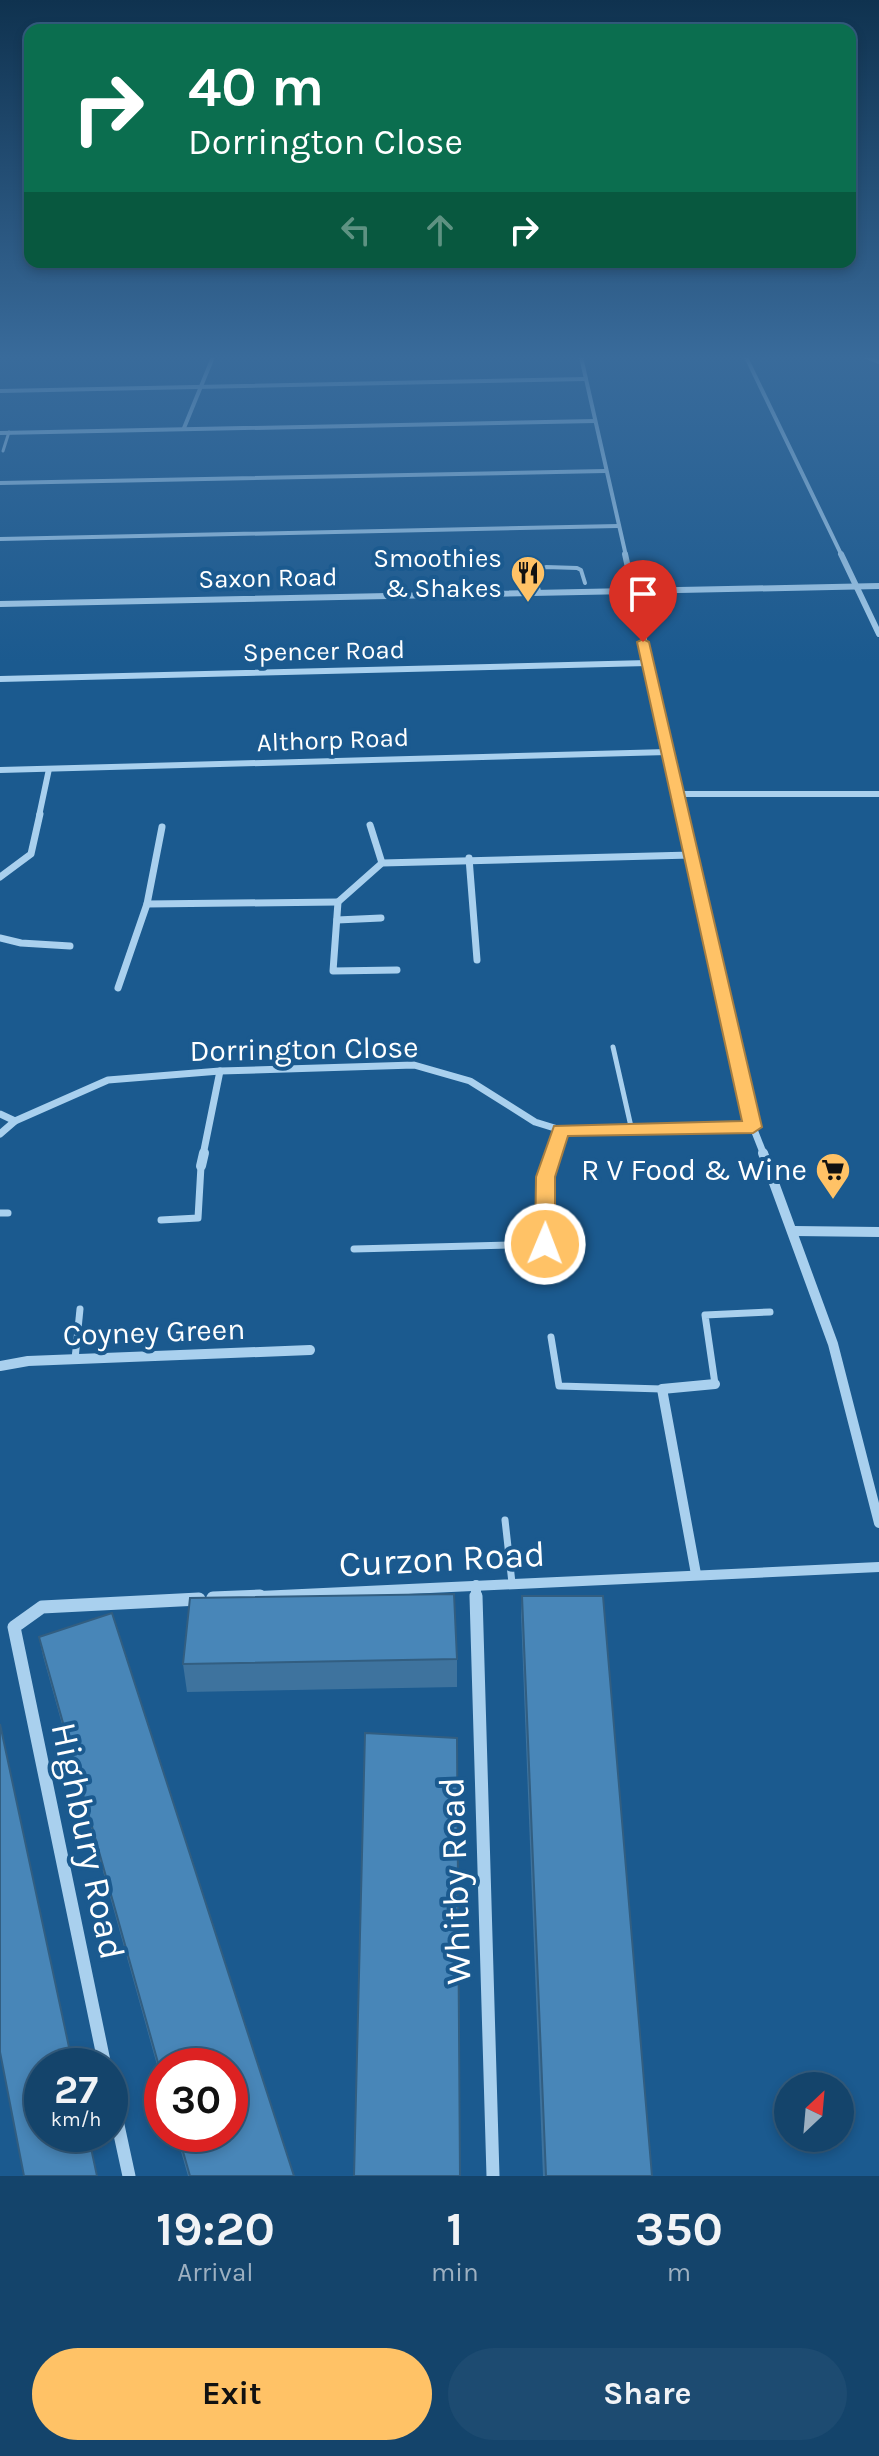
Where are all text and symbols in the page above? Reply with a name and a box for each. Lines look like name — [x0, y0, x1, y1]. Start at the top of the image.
text: 40 m — [188, 54, 324, 119]
icon: right — [56, 56, 160, 160]
text: Dorrington Close — [188, 121, 463, 163]
icon: left — [334, 208, 378, 252]
icon: ahead — [418, 208, 462, 252]
icon: right — [502, 208, 546, 252]
place label: Smoothies & Shakes — [373, 543, 502, 604]
restaurant icon: Smoothies & Shakes — [509, 554, 547, 604]
pin — [609, 560, 677, 642]
street label: Saxon Road — [198, 561, 338, 595]
icon: arrive — [621, 572, 665, 616]
street label: Spencer Road — [243, 634, 405, 668]
street label: Althorp Road — [256, 722, 410, 758]
street label: Dorrington Close — [189, 1029, 419, 1069]
supermarket icon: R V Food & Wine — [814, 1151, 852, 1201]
place label: R V Food & Wine — [581, 1152, 807, 1188]
position arrow — [503, 1202, 587, 1286]
street label: Coyney Green — [62, 1311, 246, 1353]
street label: Curzon Road — [338, 1533, 546, 1585]
street label: Highbury Road — [42, 1719, 134, 1963]
street label: Whitby Road — [430, 1776, 480, 1986]
speed limit sign: 30 — [144, 2048, 248, 2152]
text: 27 — [54, 2066, 98, 2113]
north arrow — [774, 2072, 854, 2152]
map controls — [774, 2072, 854, 2152]
text: km/h — [51, 2108, 101, 2131]
text: 19:20 — [156, 2201, 275, 2257]
text: 1 — [446, 2201, 463, 2257]
text: 350 — [635, 2201, 723, 2257]
text: Arrival — [177, 2257, 254, 2288]
text: min — [431, 2257, 479, 2288]
text: m — [667, 2257, 691, 2288]
button: Exit — [32, 2348, 432, 2440]
button: Share — [448, 2348, 847, 2440]

